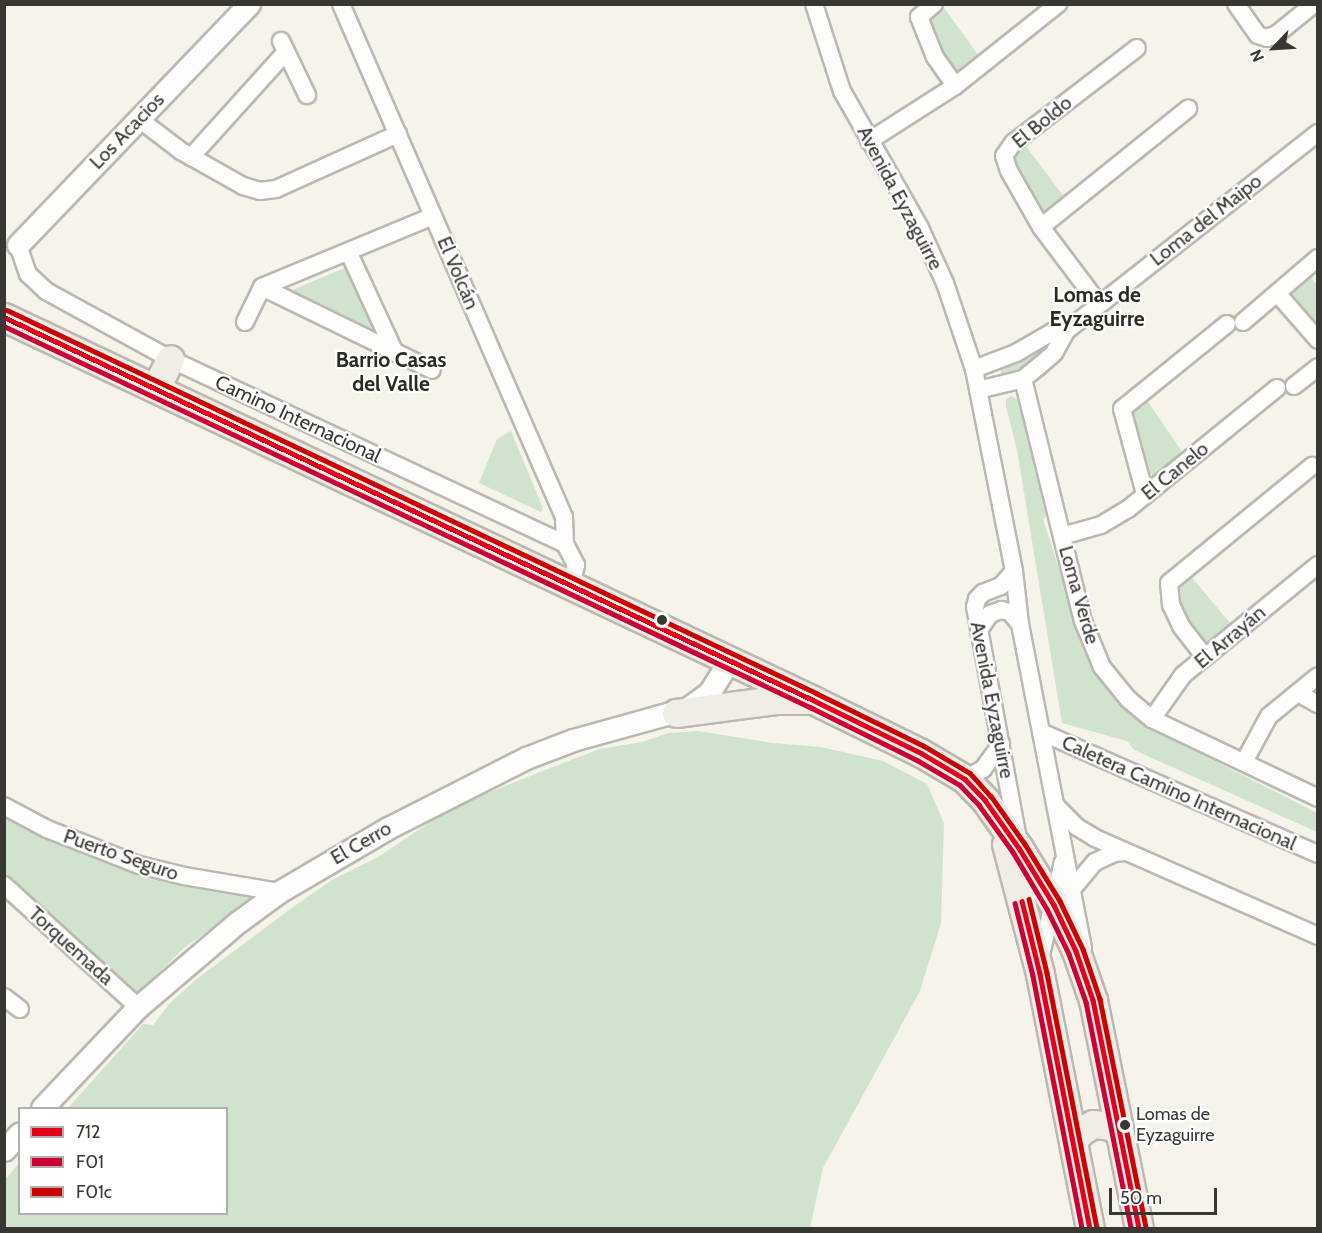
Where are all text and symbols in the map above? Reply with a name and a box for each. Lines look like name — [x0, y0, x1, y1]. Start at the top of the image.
north arrow — [1244, 18, 1304, 78]
text: N — [1246, 47, 1268, 65]
street label: Los Acacios — [85, 88, 169, 174]
street label: El Boldo — [1007, 91, 1077, 153]
street label: Avenida Eyzaguirre — [852, 122, 948, 274]
street label: Loma del Maipo — [1145, 169, 1267, 271]
street label: El Volcán — [432, 233, 484, 313]
district label: Lomas de Eyzaguirre — [1049, 282, 1145, 332]
district label: Barrio Casas del Valle — [336, 347, 446, 397]
street label: Camino Internacional — [211, 370, 385, 468]
street label: El Canelo — [1137, 437, 1213, 505]
street label: Loma Verde — [1054, 543, 1104, 647]
street label: El Arrayán — [1190, 600, 1270, 674]
unlabelled marker — [656, 614, 668, 626]
street label: Avenida Eyzaguirre — [965, 620, 1019, 780]
street label: Caletera Camino Internacional — [1058, 730, 1300, 856]
street label: El Cerro — [326, 816, 396, 870]
street label: Puerto Seguro — [60, 824, 182, 886]
street label: Torquemada — [24, 902, 118, 990]
place label: Lomas de Eyzaguirre — [1136, 1104, 1214, 1146]
legend — [18, 1107, 228, 1215]
marker: Lomas de Eyzaguirre — [1119, 1119, 1131, 1131]
text: 712 — [76, 1121, 100, 1143]
text: F01 — [76, 1151, 104, 1173]
scale bar — [1112, 1176, 1220, 1214]
text: F01c — [76, 1181, 112, 1203]
text: 50 m — [1120, 1187, 1162, 1209]

